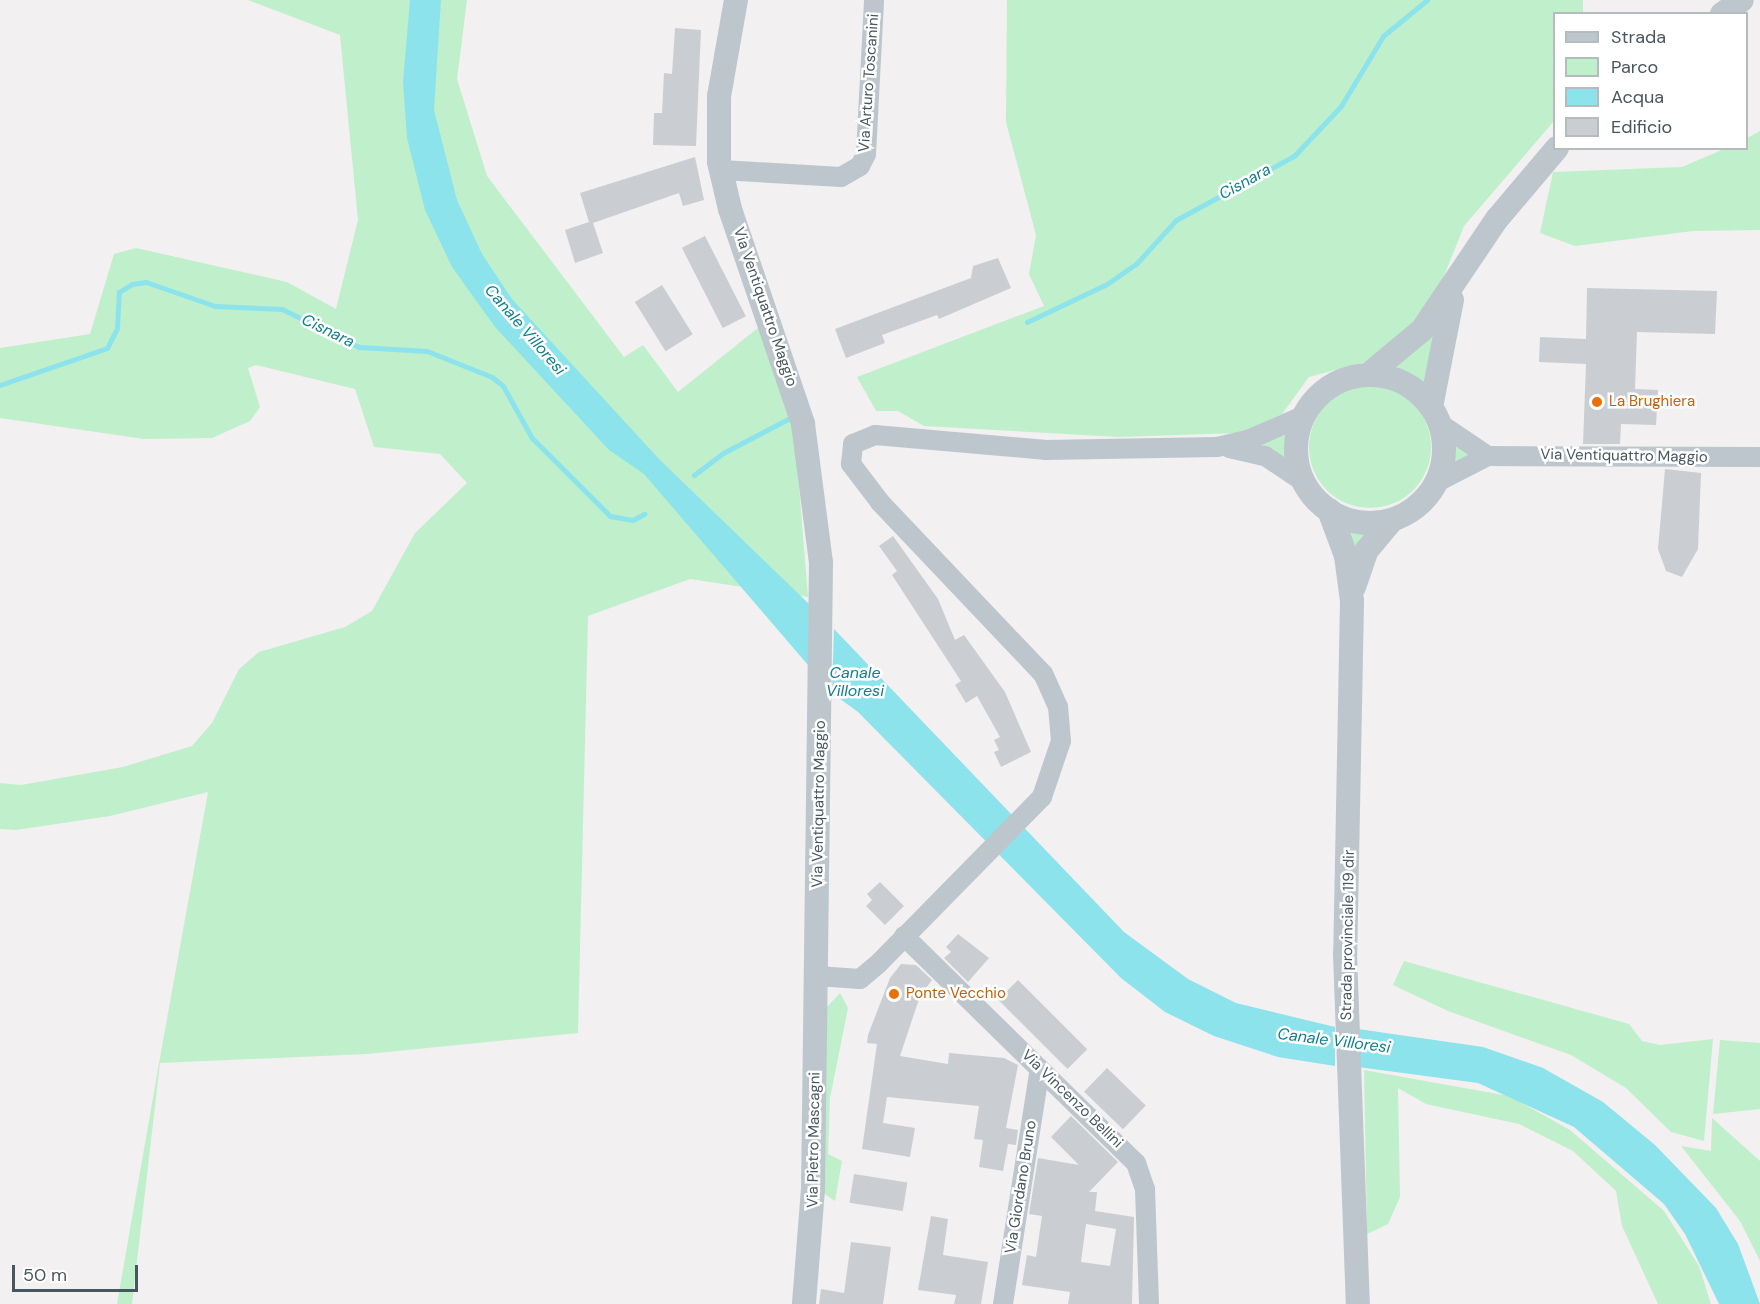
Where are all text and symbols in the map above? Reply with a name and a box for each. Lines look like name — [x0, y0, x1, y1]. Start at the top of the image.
legend — [1553, 12, 1748, 150]
street label: Via Arturo Toscanini — [855, 13, 883, 153]
text: Strada — [1611, 25, 1666, 49]
text: Parco — [1611, 55, 1658, 79]
text: Acqua — [1611, 85, 1664, 109]
text: Edificio — [1611, 115, 1672, 139]
water label: Cisnara — [1216, 160, 1274, 204]
street label: Via Ventiquattro Maggio — [729, 225, 801, 389]
water label: Canale Villoresi — [480, 281, 570, 379]
water label: Cisnara — [299, 310, 357, 352]
place label: La Brughiera — [1609, 393, 1695, 411]
marker: La Brughiera — [1590, 395, 1604, 409]
street label: Via Ventiquattro Maggio — [1540, 446, 1708, 466]
water label: Canale Villoresi — [826, 663, 884, 701]
street label: Via Ventiquattro Maggio — [809, 720, 829, 888]
street label: Strada provinciale 119 dir — [1338, 850, 1358, 1020]
place label: Ponte Vecchio — [906, 985, 1006, 1003]
marker: Ponte Vecchio — [887, 987, 901, 1001]
water label: Canale Villoresi — [1276, 1025, 1392, 1057]
street label: Via Vincenzo Bellini — [1018, 1046, 1126, 1152]
street label: Via Pietro Mascagni — [804, 1072, 824, 1208]
street label: Via Giordano Bruno — [1002, 1119, 1040, 1255]
scale bar — [15, 1253, 141, 1291]
text: 50 m — [23, 1263, 67, 1287]

